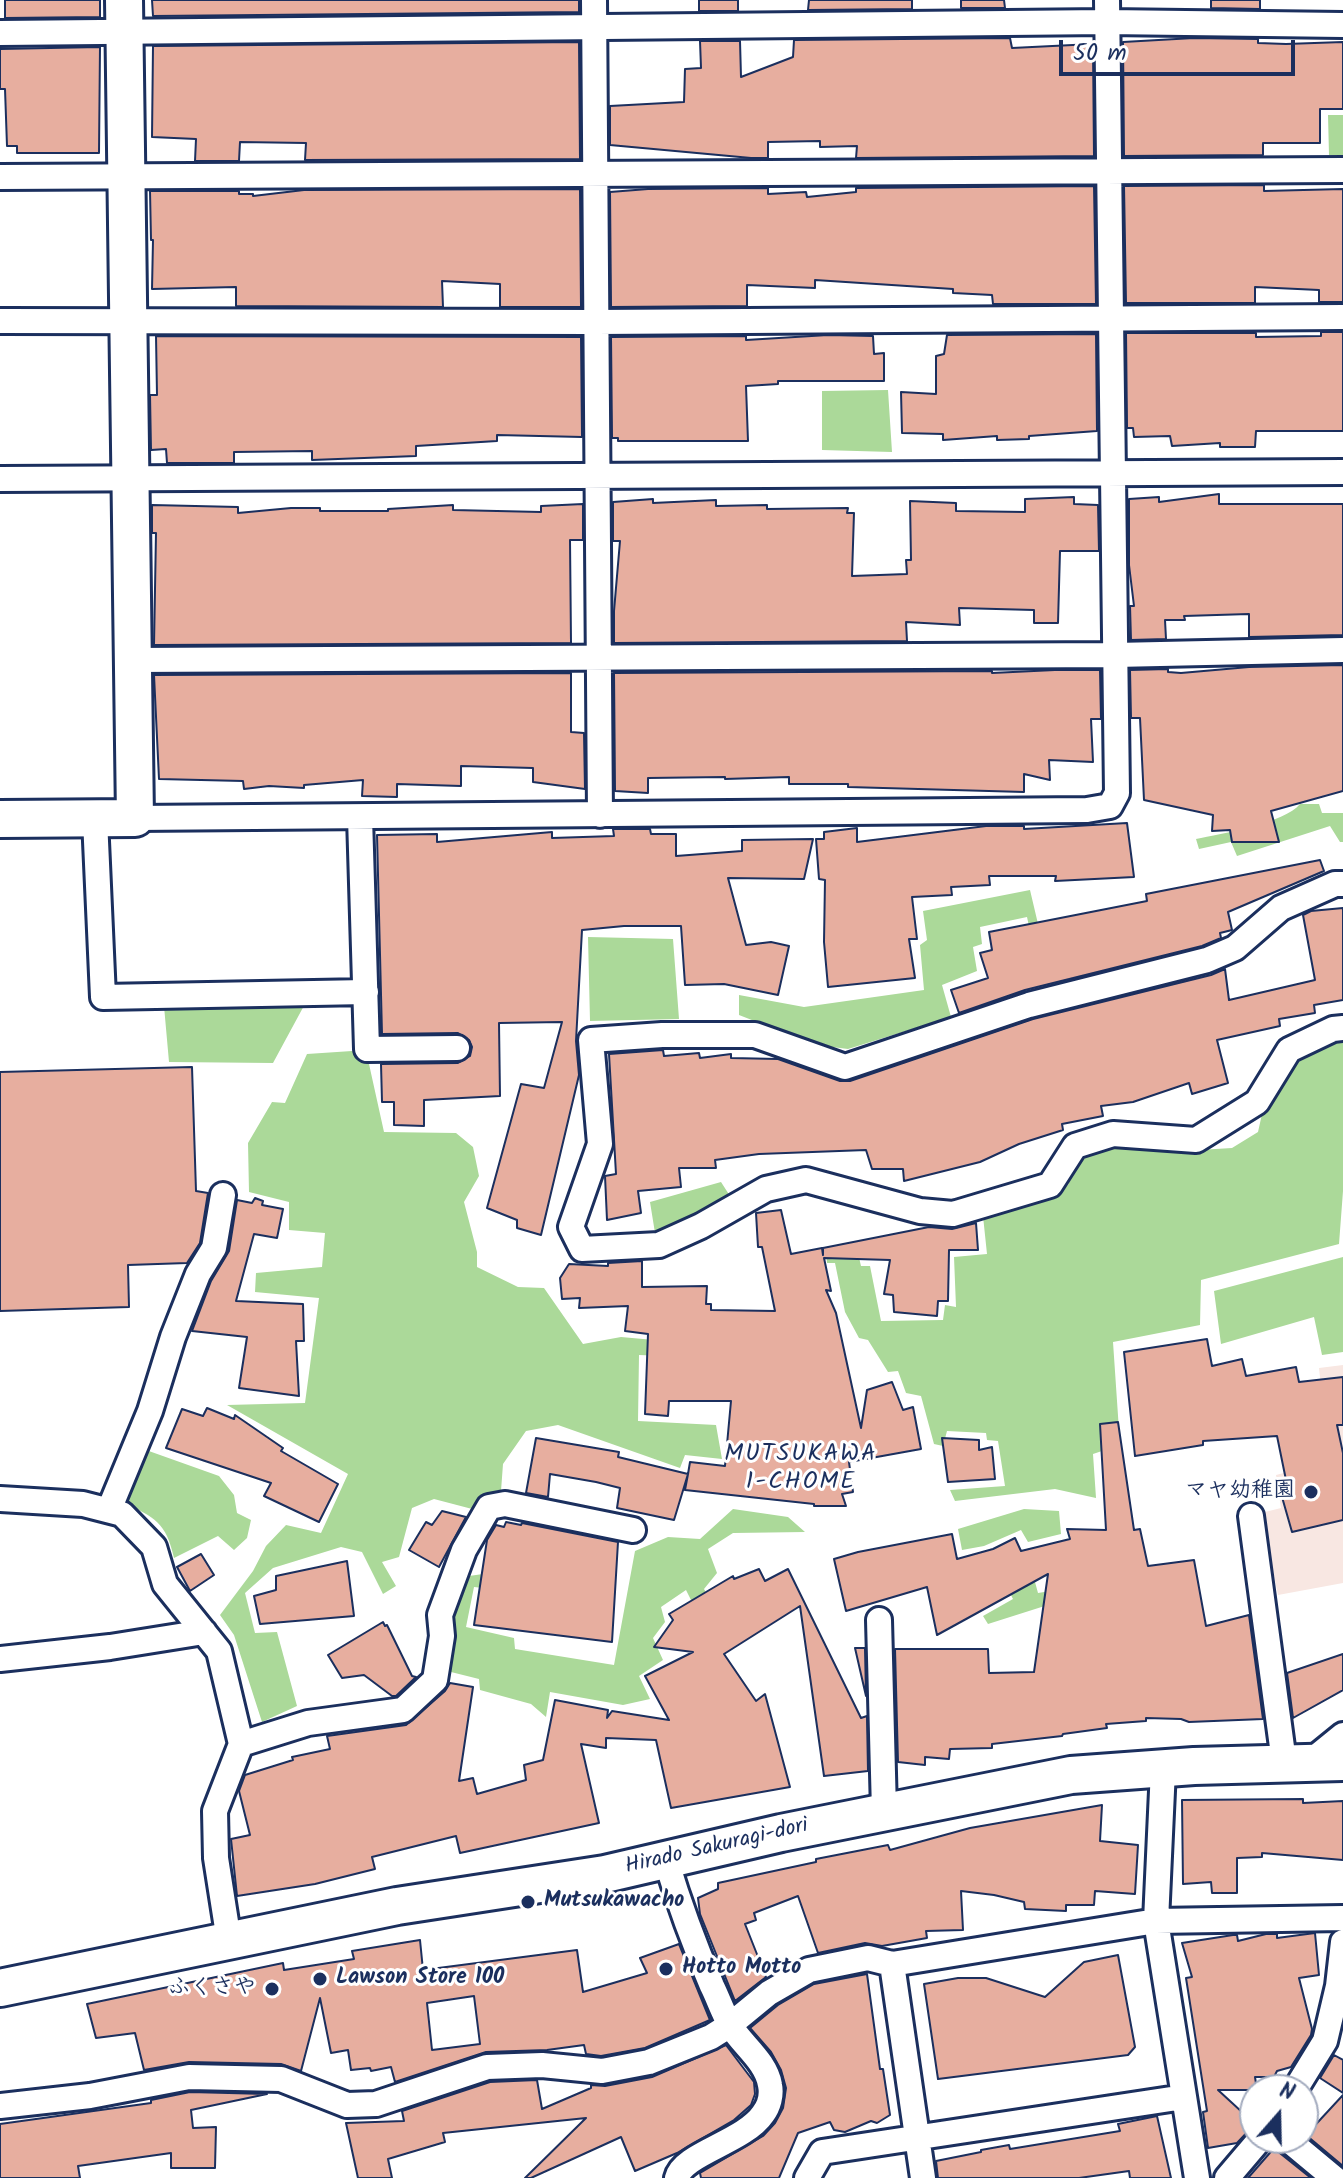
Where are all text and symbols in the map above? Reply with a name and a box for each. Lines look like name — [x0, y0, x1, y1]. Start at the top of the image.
scale bar — [1063, 24, 1299, 74]
text: 50 m — [1073, 34, 1127, 73]
district label: MUTSUKAWA 1-CHOME — [724, 1442, 878, 1498]
place label: マヤ幼稚園 — [1185, 1479, 1295, 1505]
marker: マヤ幼稚園 — [1302, 1483, 1320, 1501]
street label: Hirado Sakuragi-dori — [623, 1814, 811, 1882]
place label: Mutsukawacho — [544, 1889, 684, 1915]
marker: Mutsukawacho — [519, 1893, 537, 1911]
place label: Hotto Motto — [682, 1956, 801, 1982]
marker: Hotto Motto — [657, 1960, 675, 1978]
place label: Lawson Store 100 — [336, 1966, 504, 1992]
marker: Lawson Store 100 — [311, 1970, 329, 1988]
place label: ふくさや — [168, 1976, 256, 2002]
marker: ふくさや — [263, 1980, 281, 1998]
north arrow — [1239, 2074, 1319, 2154]
text: N — [1274, 2074, 1299, 2112]

